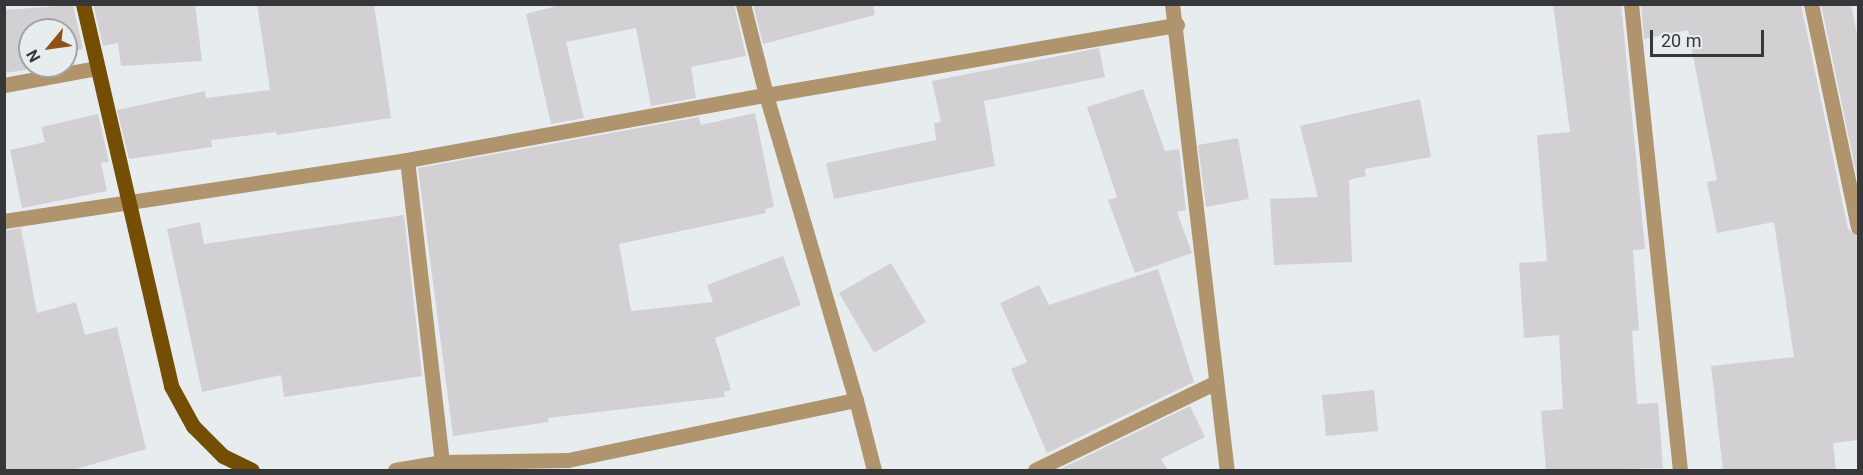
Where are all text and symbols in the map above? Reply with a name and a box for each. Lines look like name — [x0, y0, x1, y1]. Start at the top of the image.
north arrow — [18, 18, 78, 78]
scale bar — [1653, 18, 1767, 56]
text: 20 m — [1661, 30, 1701, 51]
text: N — [23, 46, 45, 66]

